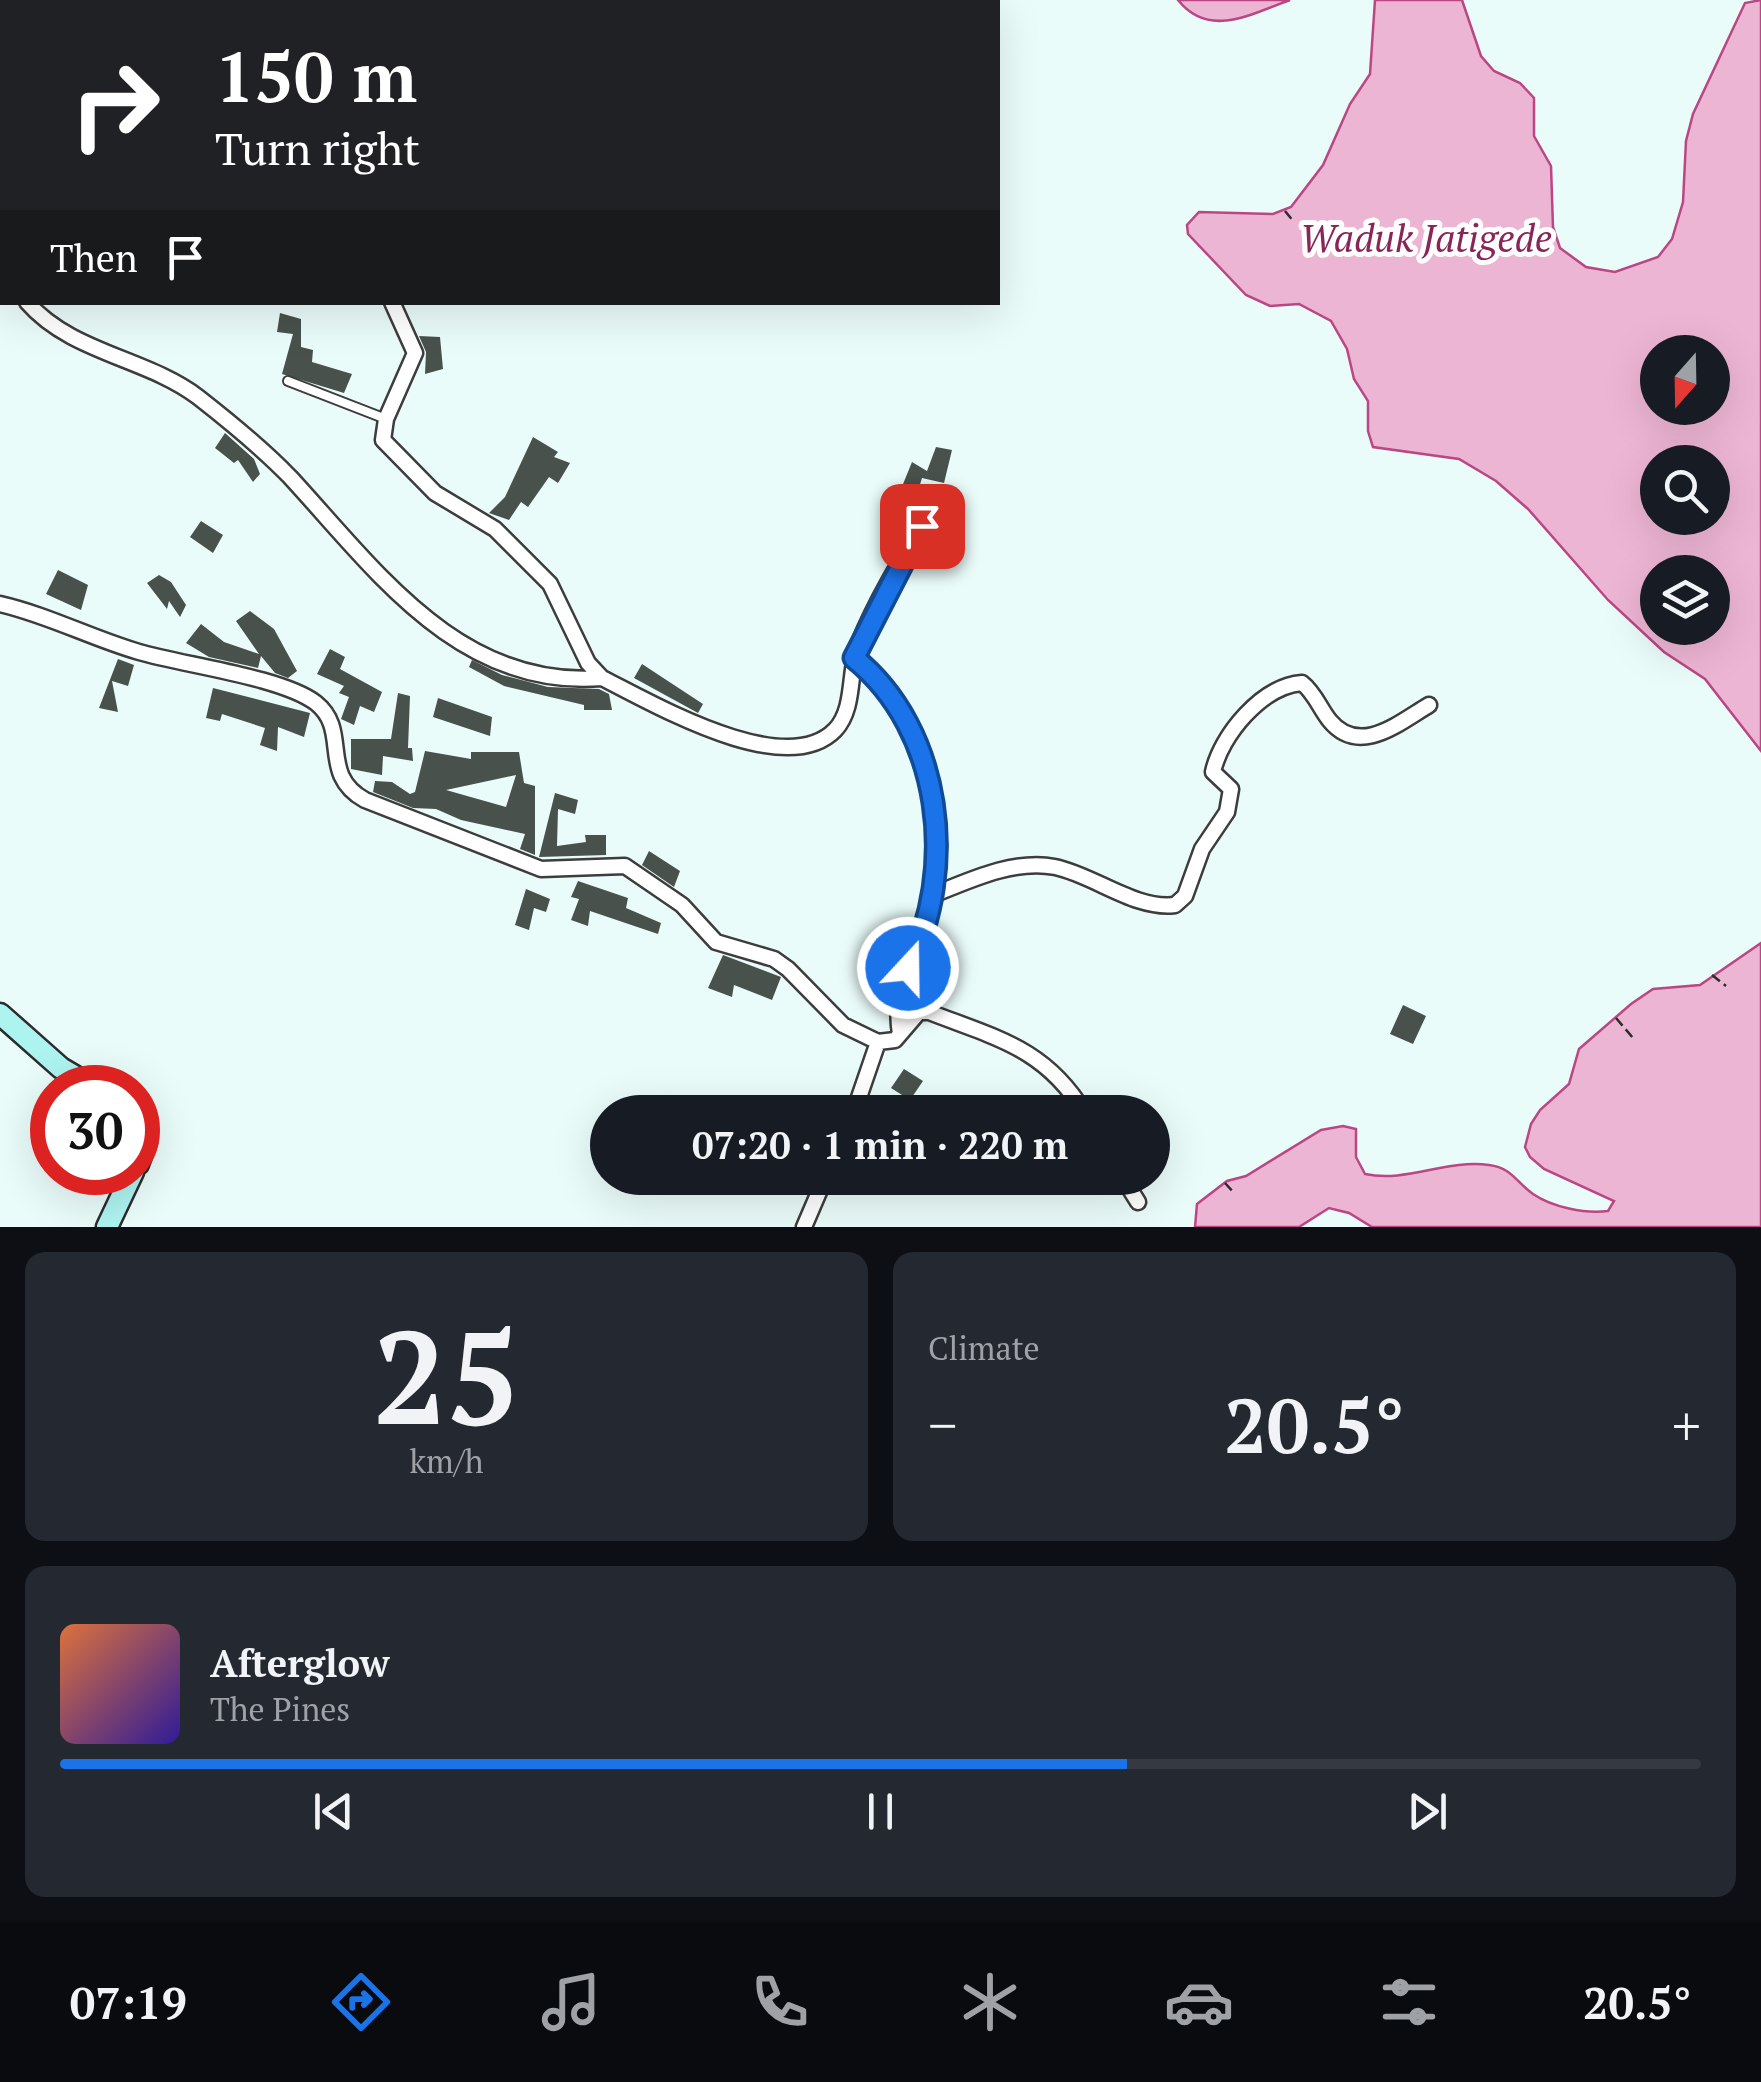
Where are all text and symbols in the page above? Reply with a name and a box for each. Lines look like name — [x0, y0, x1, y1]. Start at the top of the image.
text: 150 m — [215, 29, 417, 122]
icon: right — [50, 40, 180, 170]
text: Turn right — [215, 118, 420, 178]
water label: Waduk Jatigede — [1300, 213, 1552, 263]
icon: arrive — [158, 230, 213, 285]
text: Then — [50, 233, 138, 283]
north arrow — [1640, 335, 1730, 425]
map controls — [1640, 335, 1730, 645]
button: search — [1640, 445, 1730, 535]
pin — [880, 484, 965, 569]
icon: arrive — [895, 499, 950, 554]
button: layers — [1640, 555, 1730, 645]
position arrow — [856, 916, 960, 1020]
speed limit sign: 30 — [30, 1065, 160, 1195]
text: 07:20 · 1 min · 220 m — [692, 1120, 1068, 1170]
text: 25 — [373, 1289, 520, 1461]
text: Climate — [928, 1327, 1040, 1369]
text: 20.5° — [1224, 1375, 1405, 1474]
text: − — [928, 1388, 957, 1461]
text: + — [1672, 1388, 1701, 1461]
text: km/h — [410, 1440, 483, 1482]
text: Afterglow — [210, 1638, 390, 1688]
text: The Pines — [210, 1688, 350, 1730]
icon: previous — [306, 1784, 361, 1839]
icon: pause — [853, 1784, 908, 1839]
icon: next — [1400, 1784, 1455, 1839]
icon: directions — [326, 1967, 396, 2037]
icon: music — [536, 1967, 606, 2037]
icon: phone — [745, 1967, 815, 2037]
icon: climate — [955, 1967, 1025, 2037]
icon: car — [1164, 1967, 1234, 2037]
icon: filters — [1374, 1967, 1444, 2037]
text: 07:19 — [70, 1972, 187, 2032]
text: 20.5° — [1583, 1972, 1691, 2032]

